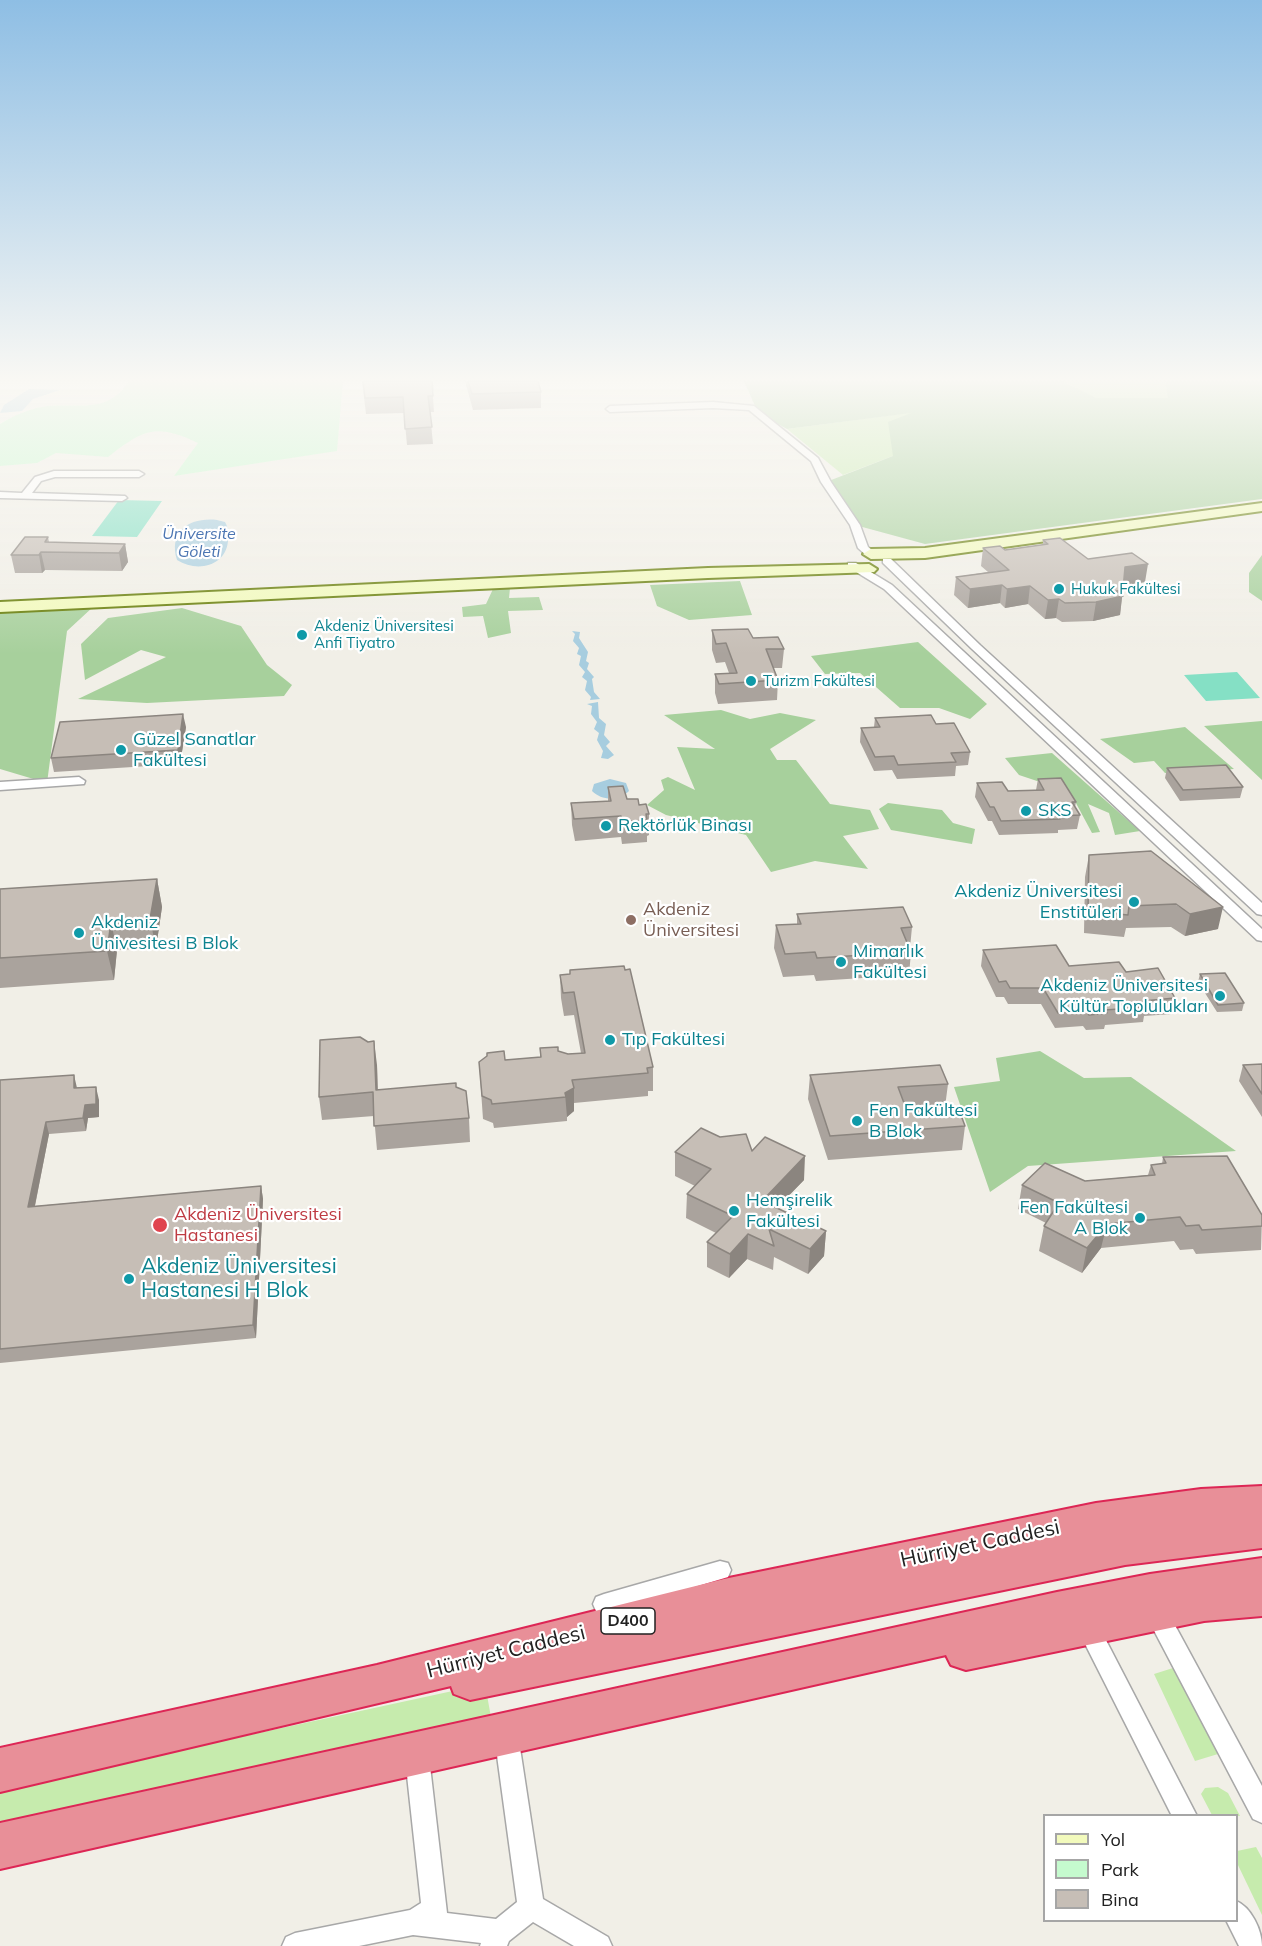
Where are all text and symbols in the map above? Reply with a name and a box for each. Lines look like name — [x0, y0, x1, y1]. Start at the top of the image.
water label: Üniversite Göleti — [162, 524, 236, 562]
place label: Hukuk Fakültesi — [1071, 580, 1181, 598]
marker: Hukuk Fakültesi — [1052, 582, 1066, 596]
place label: Akdeniz Üniversitesi Anfi Tiyatro — [314, 617, 454, 652]
marker: Akdeniz Üniversitesi Anfi Tiyatro — [295, 628, 309, 642]
place label: Turizm Fakültesi — [763, 672, 875, 690]
marker: Turizm Fakültesi — [744, 674, 758, 688]
place label: Güzel Sanatlar Fakültesi — [133, 729, 256, 771]
marker: Güzel Sanatlar Fakültesi — [114, 743, 128, 757]
place label: SKS — [1038, 800, 1071, 822]
marker: SKS — [1019, 804, 1033, 818]
place label: Rektörlük Binası — [618, 815, 752, 837]
marker: Rektörlük Binası — [599, 819, 613, 833]
place label: Akdeniz Üniversitesi Enstitüleri — [954, 881, 1122, 924]
marker: Akdeniz Üniversitesi Enstitüleri — [1127, 895, 1141, 909]
place label: Akdeniz Üniversitesi — [643, 899, 739, 942]
place label: Akdeniz Ünivesitesi B Blok — [91, 912, 238, 954]
marker: Akdeniz Üniversitesi — [624, 913, 638, 927]
marker: Akdeniz Ünivesitesi B Blok — [72, 926, 86, 940]
place label: Mimarlık Fakültesi — [853, 941, 927, 984]
marker: Mimarlık Fakültesi — [834, 955, 848, 969]
place label: Akdeniz Üniversitesi Kültür Toplulukları — [1040, 975, 1208, 1018]
marker: Akdeniz Üniversitesi Kültür Toplulukları — [1213, 989, 1227, 1003]
place label: Tıp Fakültesi — [622, 1029, 725, 1051]
marker: Tıp Fakültesi — [603, 1033, 617, 1047]
place label: Fen Fakültesi B Blok — [869, 1100, 978, 1142]
marker: Fen Fakültesi B Blok — [850, 1114, 864, 1128]
place label: Hemşirelik Fakültesi — [746, 1190, 833, 1232]
place label: Fen Fakültesi A Blok — [1019, 1197, 1128, 1240]
place label: Akdeniz Üniversitesi Hastanesi — [174, 1204, 342, 1246]
marker: Hemşirelik Fakültesi — [727, 1204, 741, 1218]
marker: Fen Fakültesi A Blok — [1133, 1211, 1147, 1225]
marker: Akdeniz Üniversitesi Hastanesi — [151, 1216, 169, 1234]
place label: Akdeniz Üniversitesi Hastanesi H Blok — [141, 1254, 337, 1304]
marker: Akdeniz Üniversitesi Hastanesi H Blok — [122, 1272, 136, 1286]
street label: Hürriyet Caddesi — [898, 1515, 1062, 1573]
road number: D400 — [601, 1608, 655, 1634]
street label: Hürriyet Caddesi — [424, 1620, 588, 1684]
legend — [1043, 1814, 1238, 1922]
text: Yol — [1101, 1828, 1125, 1851]
text: Park — [1101, 1858, 1139, 1881]
text: Bina — [1101, 1888, 1139, 1911]

